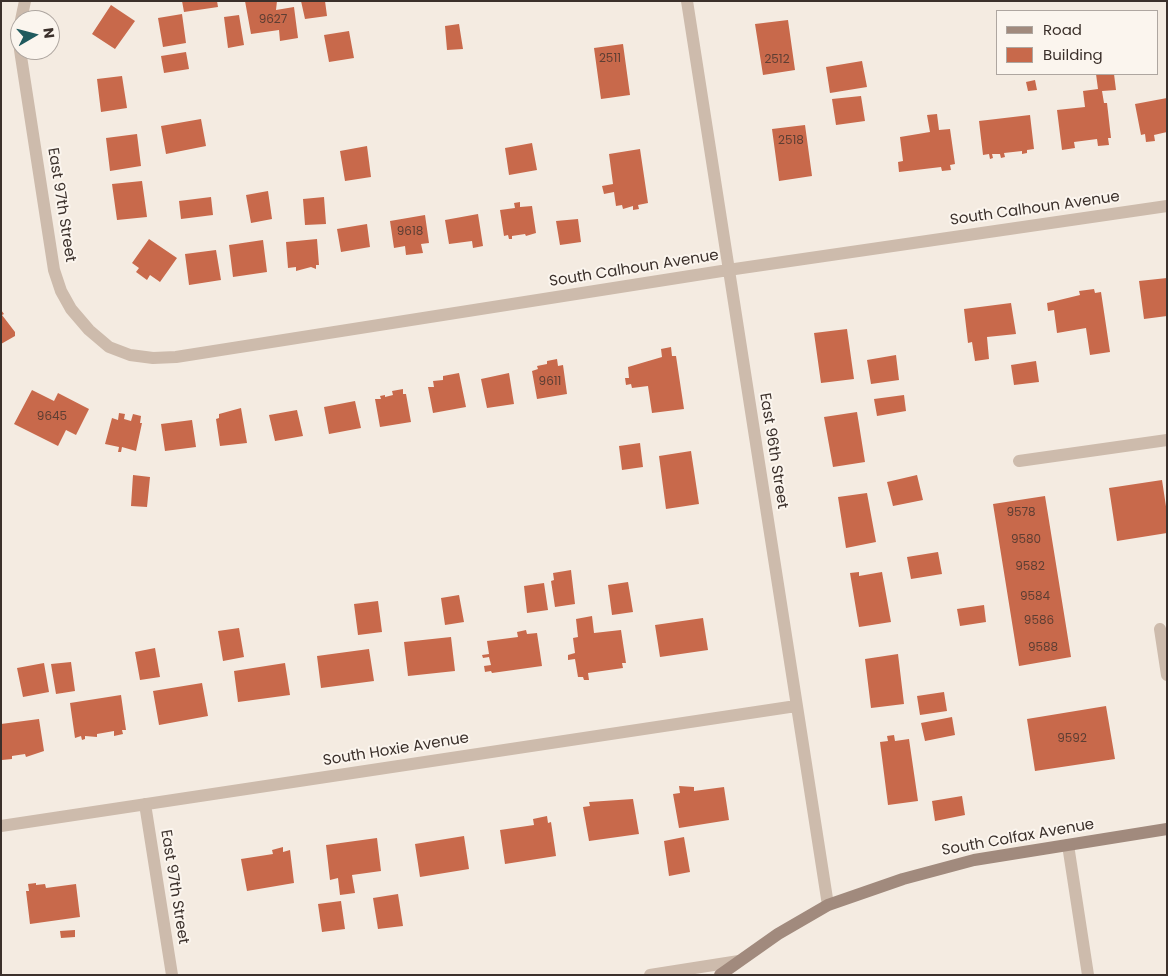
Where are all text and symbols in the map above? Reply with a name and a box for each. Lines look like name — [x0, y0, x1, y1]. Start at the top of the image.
north arrow — [10, 10, 60, 60]
legend — [996, 10, 1158, 75]
house number: 9627 — [259, 13, 287, 27]
text: Road — [1043, 19, 1082, 40]
text: N — [38, 26, 59, 40]
text: Building — [1043, 44, 1103, 65]
house number: 2511 — [599, 52, 621, 66]
house number: 2512 — [764, 53, 790, 67]
house number: 2518 — [778, 134, 804, 148]
street label: East 97th Street — [43, 146, 79, 264]
street label: South Calhoun Avenue — [949, 188, 1121, 230]
house number: 9618 — [397, 225, 423, 239]
street label: South Calhoun Avenue — [548, 247, 720, 291]
house number: 9611 — [539, 375, 561, 389]
street label: East 96th Street — [755, 392, 791, 510]
house number: 9645 — [37, 410, 67, 424]
house number: 9578 — [1006, 506, 1036, 520]
house number: 9580 — [1011, 533, 1041, 547]
house number: 9582 — [1015, 560, 1045, 574]
house number: 9584 — [1020, 590, 1050, 604]
house number: 9586 — [1024, 614, 1054, 628]
house number: 9588 — [1028, 641, 1058, 655]
street label: South Hoxie Avenue — [322, 730, 470, 770]
house number: 9592 — [1057, 732, 1087, 746]
street label: South Colfax Avenue — [940, 816, 1096, 860]
street label: East 97th Street — [156, 828, 192, 946]

